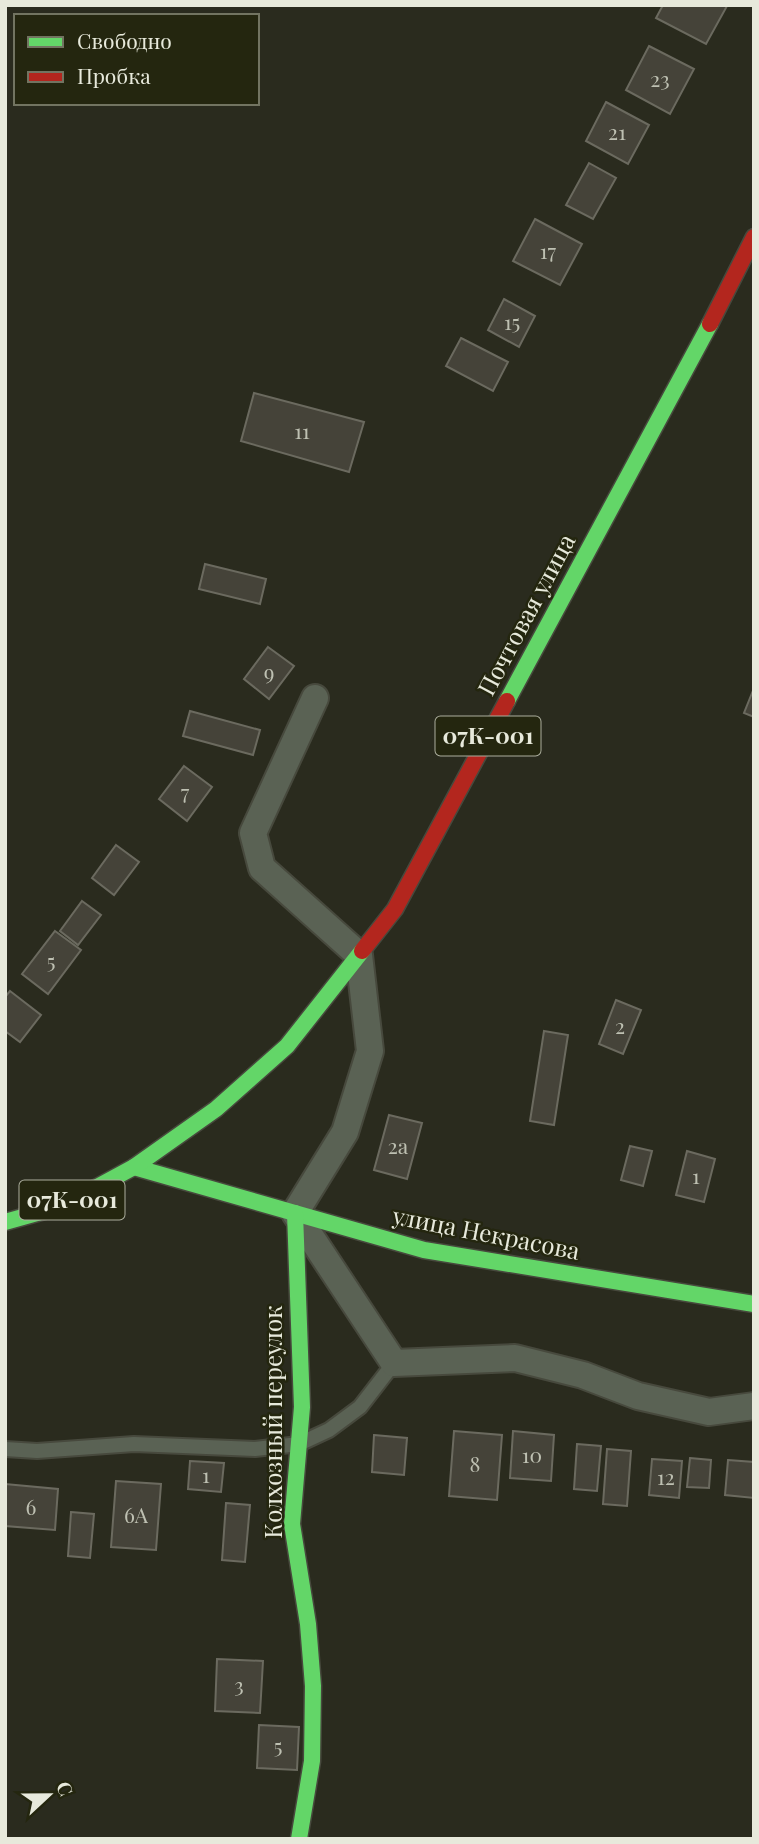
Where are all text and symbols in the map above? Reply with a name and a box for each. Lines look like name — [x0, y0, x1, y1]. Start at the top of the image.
legend — [14, 14, 259, 105]
text: Свободно — [77, 26, 172, 54]
text: Пробка — [77, 61, 151, 89]
house number: 23 — [650, 64, 670, 92]
house number: 21 — [608, 117, 626, 145]
house number: 17 — [540, 236, 557, 264]
house number: 15 — [504, 307, 520, 335]
house number: 11 — [294, 416, 310, 444]
street label: Почтовая улица — [469, 528, 581, 700]
house number: 9 — [264, 657, 274, 685]
road number: 07К-001 — [435, 716, 540, 756]
house number: 7 — [181, 777, 190, 805]
house number: 5 — [47, 946, 55, 974]
house number: 2 — [615, 1011, 625, 1039]
house number: 2а — [388, 1131, 409, 1159]
house number: 1 — [692, 1161, 700, 1189]
road number: 07К-001 — [20, 1180, 124, 1219]
street label: улица Некрасова — [389, 1198, 583, 1266]
street label: Колхозный переулок — [256, 1305, 288, 1539]
house number: 10 — [522, 1440, 542, 1468]
house number: 8 — [470, 1449, 480, 1477]
house number: 1 — [202, 1460, 210, 1488]
house number: 12 — [657, 1462, 675, 1490]
house number: 6 — [26, 1492, 37, 1520]
house number: 6А — [124, 1500, 149, 1528]
house number: 3 — [234, 1670, 244, 1698]
house number: 5 — [274, 1731, 282, 1759]
north arrow — [14, 1760, 84, 1830]
text: С — [51, 1777, 80, 1799]

